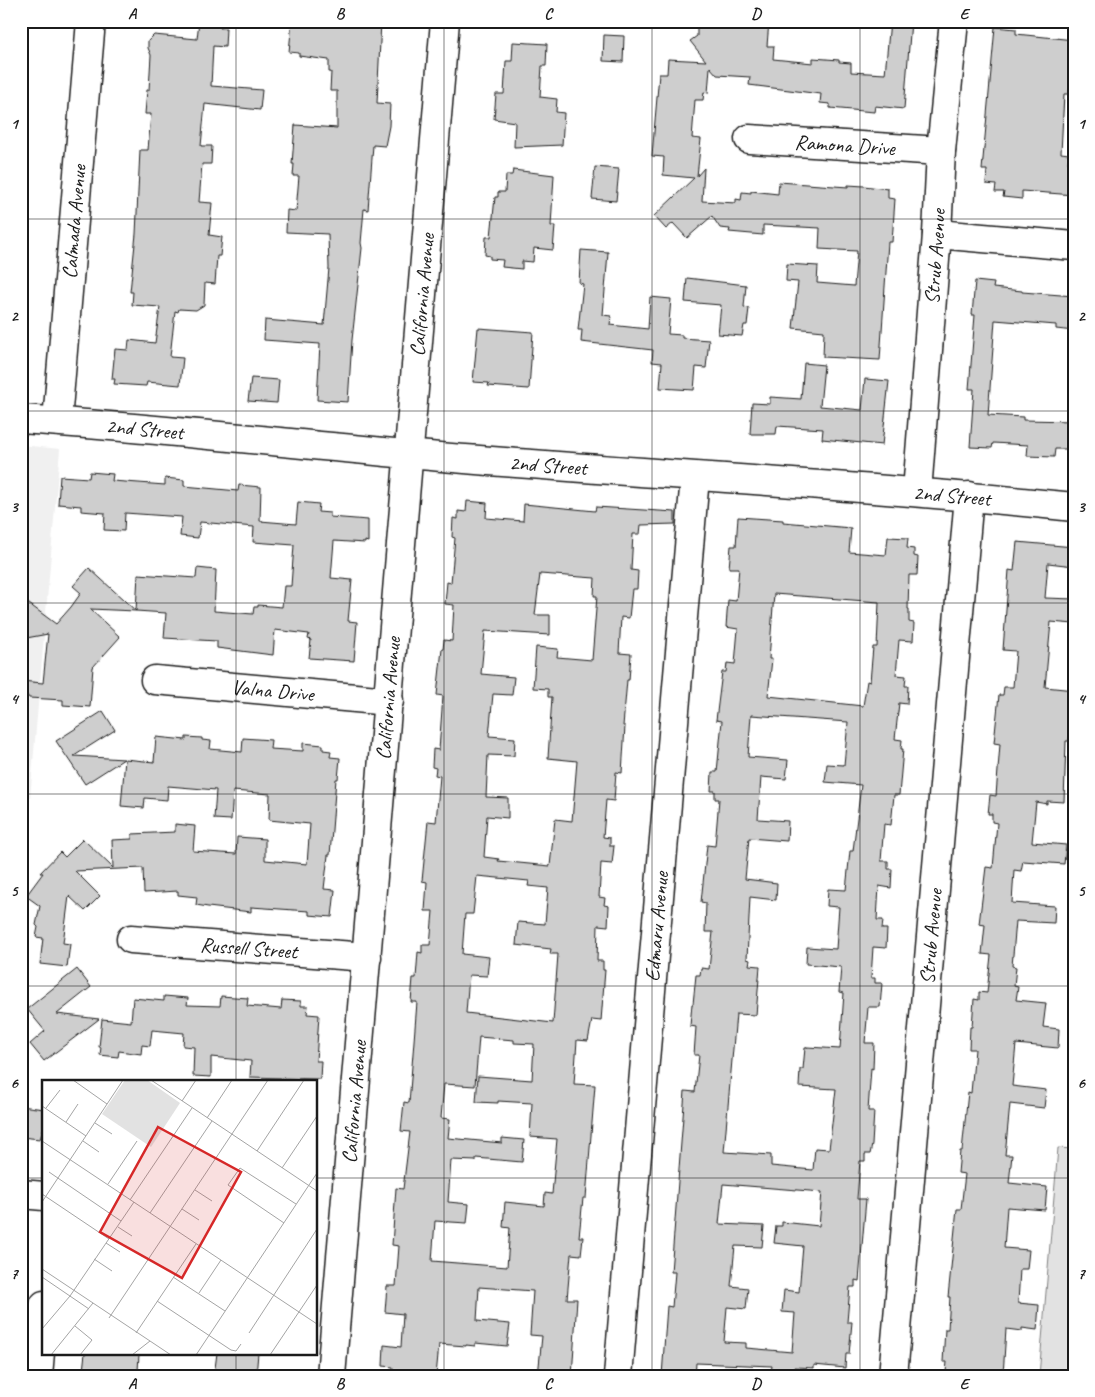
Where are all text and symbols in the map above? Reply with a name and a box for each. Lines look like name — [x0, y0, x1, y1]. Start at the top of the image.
text: A — [128, 4, 138, 24]
text: B — [336, 4, 346, 24]
text: C — [544, 4, 554, 24]
text: D — [751, 4, 762, 24]
text: E — [960, 4, 971, 24]
text: 1 — [10, 114, 19, 134]
text: 1 — [1077, 114, 1086, 134]
street label: Ramona Drive — [794, 129, 897, 161]
street label: Calmada Avenue — [56, 163, 92, 280]
street label: Strub Avenue — [919, 206, 951, 305]
street label: California Avenue — [404, 231, 440, 357]
text: 2 — [10, 306, 19, 326]
text: 2 — [1077, 306, 1086, 326]
street label: 2nd Street — [105, 413, 186, 446]
street label: 2nd Street — [508, 449, 590, 481]
street label: 2nd Street — [912, 479, 994, 512]
text: 3 — [10, 497, 19, 517]
text: 3 — [1077, 497, 1086, 517]
street label: California Avenue — [370, 635, 406, 761]
street label: Valna Drive — [230, 674, 317, 707]
text: 4 — [10, 689, 19, 709]
text: 4 — [1077, 689, 1086, 709]
street label: Edmaru Avenue — [639, 869, 674, 983]
text: 5 — [11, 881, 20, 901]
text: 5 — [1078, 881, 1087, 901]
street label: Strub Avenue — [914, 886, 948, 985]
street label: Russell Street — [199, 931, 300, 965]
street label: California Avenue — [336, 1038, 372, 1164]
text: 6 — [10, 1073, 19, 1093]
text: 6 — [1077, 1073, 1086, 1093]
inset map — [42, 1080, 318, 1354]
text: 7 — [10, 1264, 19, 1284]
text: 7 — [1077, 1264, 1086, 1284]
text: A — [128, 1374, 138, 1394]
text: B — [336, 1374, 346, 1394]
text: C — [544, 1374, 554, 1394]
text: D — [751, 1374, 762, 1394]
text: E — [960, 1374, 971, 1394]

